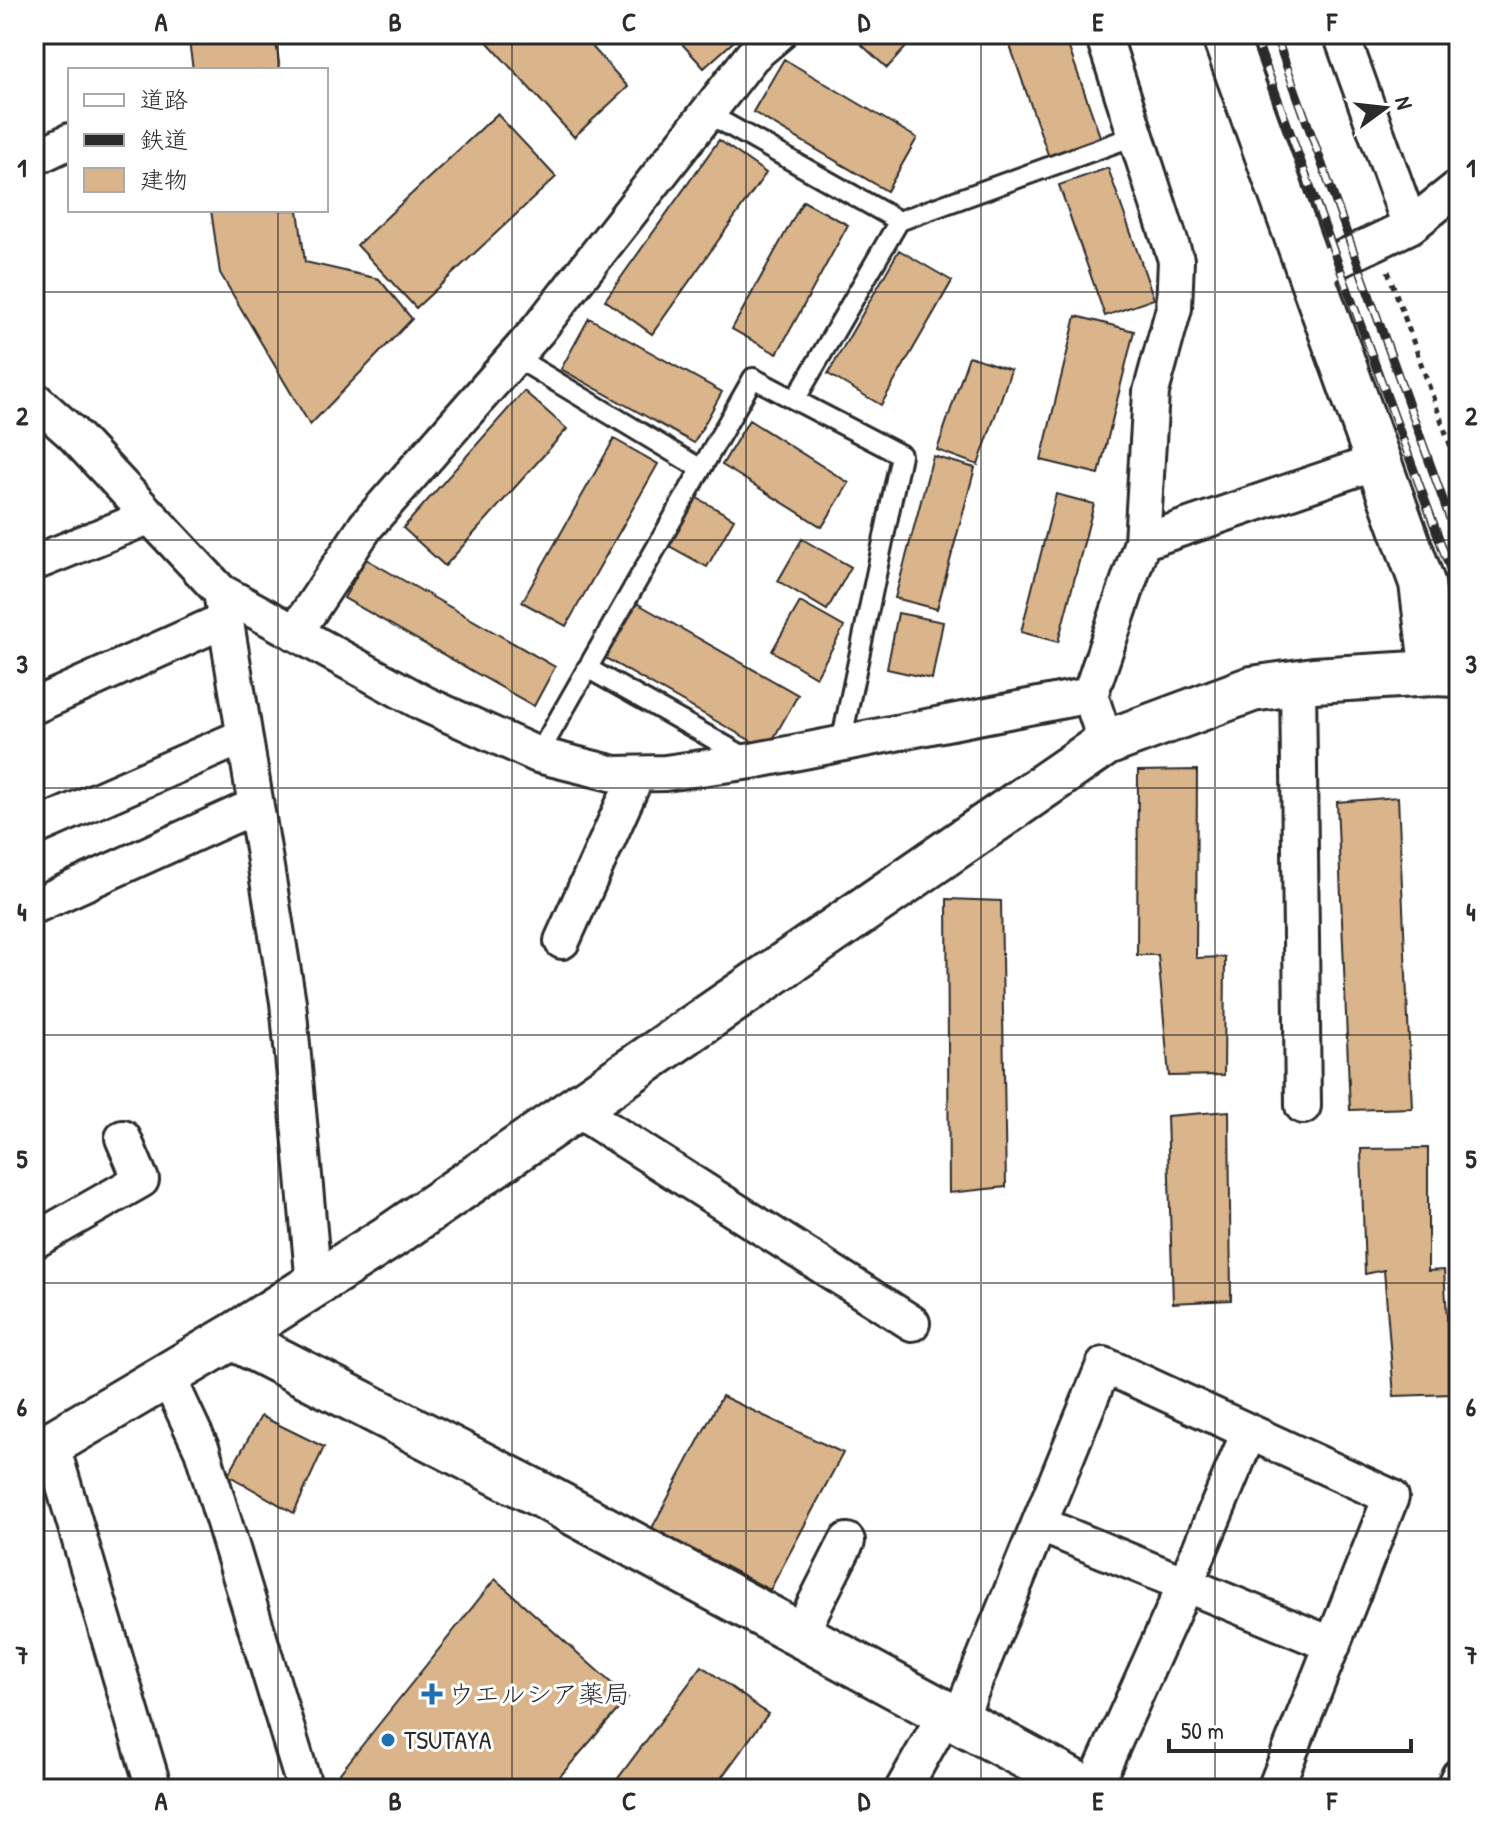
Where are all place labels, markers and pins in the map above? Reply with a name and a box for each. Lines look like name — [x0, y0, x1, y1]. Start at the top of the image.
place label: ウエルシア薬局 — [448, 1676, 630, 1711]
marker: ウエルシア薬局 — [423, 1685, 441, 1703]
place label: TSUTAYA — [404, 1722, 492, 1757]
marker: TSUTAYA — [379, 1731, 397, 1749]

